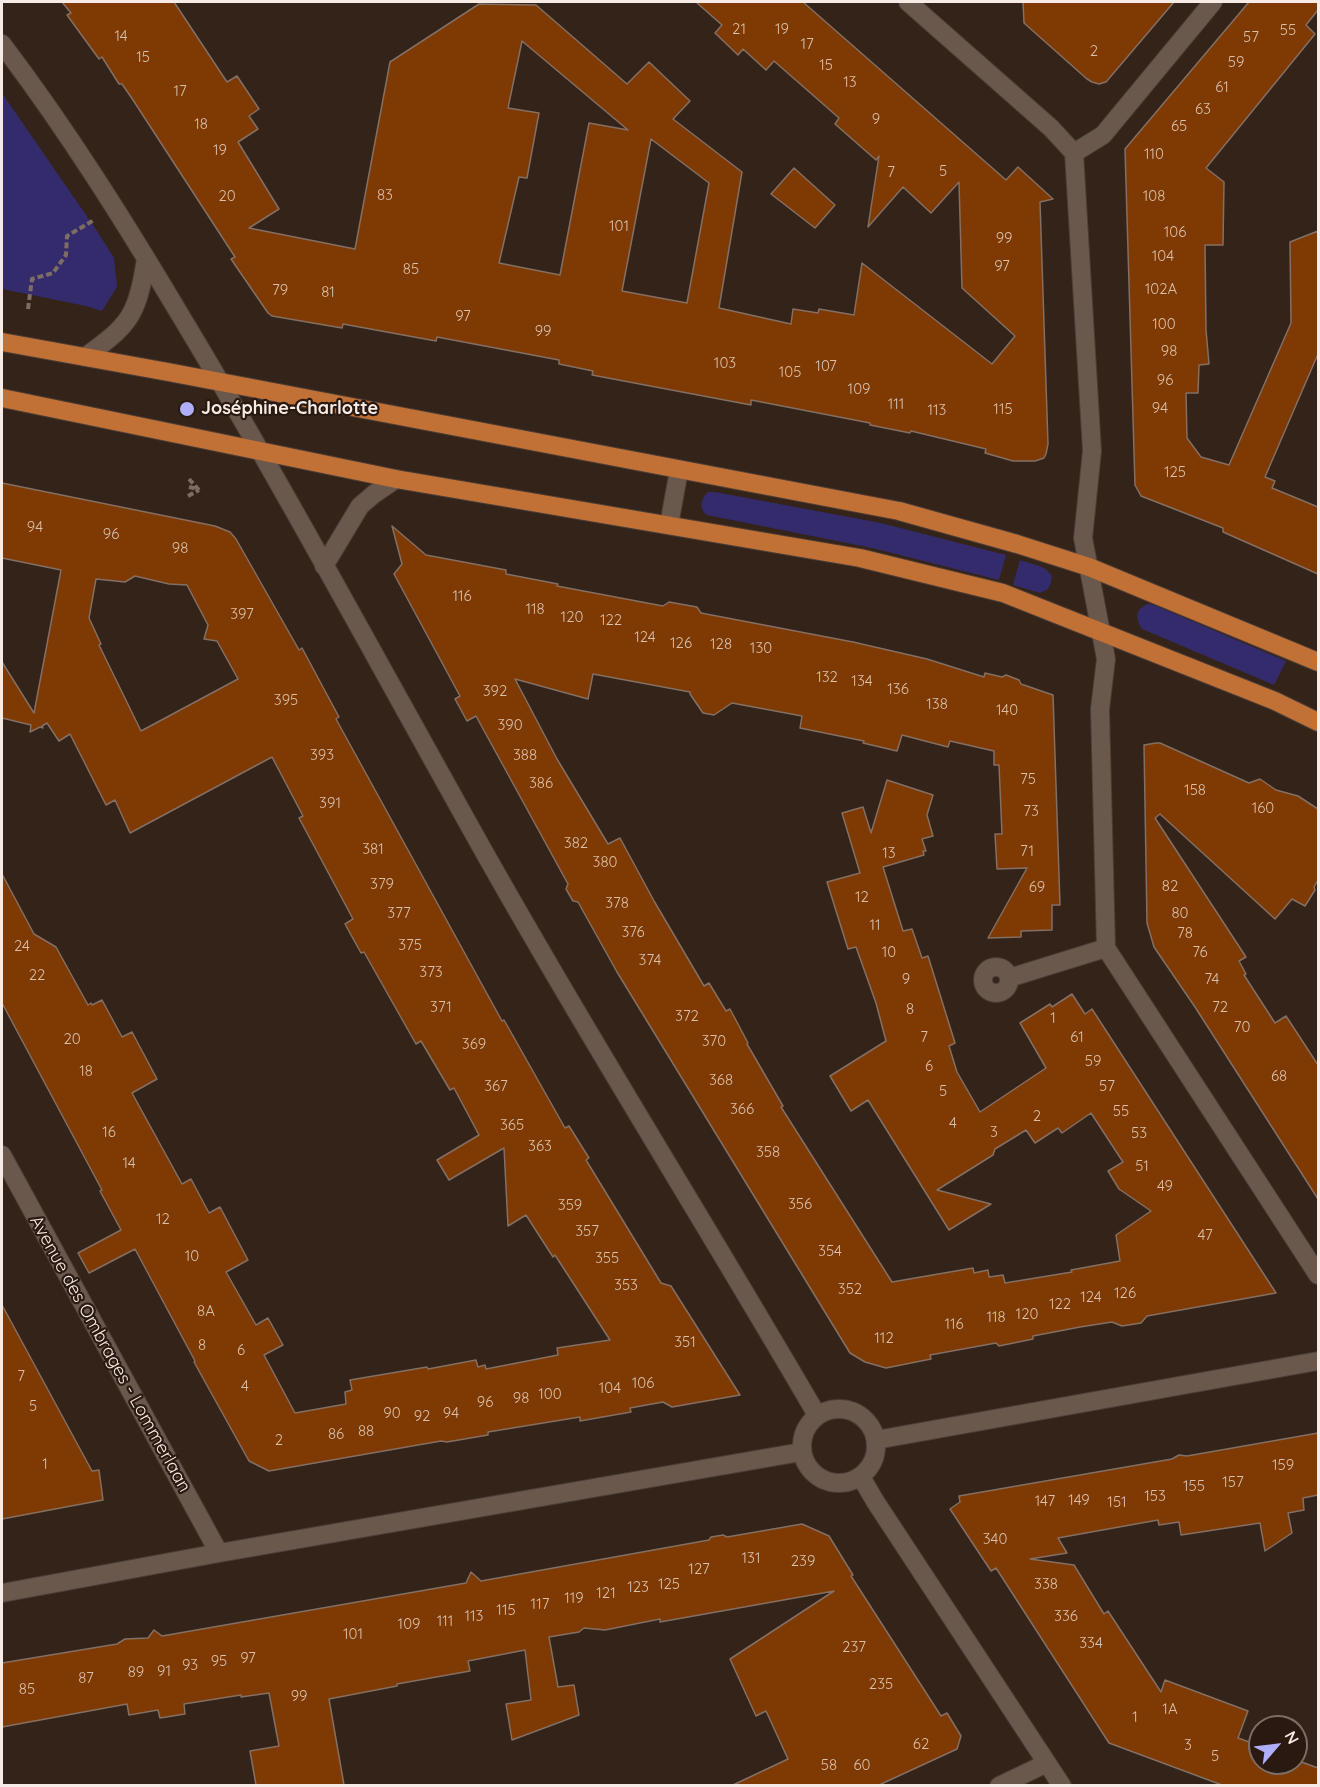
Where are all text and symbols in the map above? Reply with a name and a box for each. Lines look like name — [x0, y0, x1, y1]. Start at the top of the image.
house number: 21 — [732, 20, 746, 38]
house number: 19 — [775, 20, 789, 38]
house number: 55 — [1280, 21, 1296, 39]
house number: 14 — [114, 27, 128, 45]
house number: 57 — [1243, 28, 1259, 46]
house number: 17 — [800, 35, 814, 53]
house number: 2 — [1090, 42, 1098, 60]
house number: 15 — [136, 48, 150, 66]
house number: 59 — [1228, 53, 1244, 71]
house number: 15 — [819, 56, 833, 74]
house number: 13 — [843, 73, 857, 91]
house number: 61 — [1215, 78, 1229, 96]
house number: 17 — [173, 82, 187, 100]
house number: 63 — [1195, 100, 1211, 118]
house number: 9 — [872, 110, 880, 128]
house number: 18 — [194, 115, 208, 133]
house number: 65 — [1171, 117, 1187, 135]
house number: 19 — [213, 141, 227, 159]
house number: 110 — [1144, 145, 1164, 163]
house number: 5 — [939, 162, 947, 180]
house number: 7 — [887, 163, 895, 181]
house number: 83 — [377, 186, 393, 204]
house number: 20 — [218, 187, 236, 205]
house number: 108 — [1143, 187, 1165, 205]
house number: 101 — [609, 217, 629, 235]
house number: 106 — [1164, 223, 1186, 241]
house number: 99 — [996, 229, 1012, 247]
house number: 104 — [1152, 247, 1174, 265]
house number: 97 — [994, 257, 1010, 275]
house number: 85 — [403, 260, 419, 278]
house number: 102A — [1145, 280, 1177, 298]
house number: 79 — [272, 281, 288, 299]
house number: 81 — [321, 283, 335, 301]
house number: 97 — [455, 307, 471, 325]
house number: 100 — [1152, 315, 1176, 333]
house number: 99 — [535, 322, 551, 340]
house number: 98 — [1161, 342, 1177, 360]
house number: 103 — [714, 354, 736, 372]
house number: 107 — [815, 357, 837, 375]
house number: 105 — [779, 363, 801, 381]
house number: 96 — [1157, 371, 1173, 389]
house number: 109 — [848, 380, 870, 398]
house number: 111 — [888, 395, 904, 413]
place label: Joséphine-Charlotte — [201, 398, 378, 420]
house number: 94 — [1152, 399, 1168, 417]
marker: Joséphine-Charlotte — [178, 400, 196, 418]
house number: 115 — [993, 400, 1013, 418]
house number: 113 — [928, 401, 946, 419]
house number: 125 — [1164, 463, 1186, 481]
house number: 94 — [27, 518, 43, 536]
house number: 96 — [103, 525, 119, 543]
house number: 98 — [172, 539, 188, 557]
house number: 116 — [452, 587, 472, 605]
house number: 118 — [525, 600, 545, 618]
house number: 397 — [230, 605, 254, 623]
house number: 120 — [561, 608, 583, 626]
house number: 122 — [600, 611, 622, 629]
house number: 124 — [634, 628, 656, 646]
house number: 126 — [670, 634, 692, 652]
house number: 128 — [710, 635, 732, 653]
house number: 130 — [750, 639, 772, 657]
house number: 132 — [816, 668, 838, 686]
house number: 134 — [851, 672, 873, 690]
house number: 136 — [887, 680, 909, 698]
house number: 392 — [483, 682, 507, 700]
house number: 395 — [274, 691, 298, 709]
house number: 138 — [926, 695, 948, 713]
house number: 140 — [996, 701, 1018, 719]
house number: 390 — [497, 716, 523, 734]
house number: 393 — [310, 746, 334, 764]
house number: 388 — [513, 746, 537, 764]
house number: 75 — [1020, 770, 1036, 788]
house number: 386 — [529, 774, 553, 792]
house number: 158 — [1184, 781, 1206, 799]
house number: 391 — [319, 794, 341, 812]
house number: 160 — [1252, 799, 1274, 817]
house number: 73 — [1023, 802, 1039, 820]
house number: 382 — [564, 834, 588, 852]
house number: 381 — [362, 840, 384, 858]
house number: 71 — [1020, 842, 1034, 860]
house number: 13 — [882, 844, 896, 862]
house number: 380 — [593, 853, 617, 871]
house number: 379 — [370, 875, 394, 893]
house number: 82 — [1162, 877, 1178, 895]
house number: 69 — [1029, 878, 1045, 896]
house number: 12 — [855, 888, 869, 906]
house number: 378 — [605, 894, 629, 912]
house number: 377 — [387, 904, 411, 922]
house number: 80 — [1171, 904, 1189, 922]
house number: 11 — [869, 916, 881, 934]
house number: 376 — [621, 923, 645, 941]
house number: 78 — [1177, 924, 1193, 942]
house number: 375 — [398, 936, 422, 954]
house number: 24 — [14, 937, 30, 955]
house number: 10 — [882, 943, 896, 961]
house number: 76 — [1192, 943, 1208, 961]
house number: 374 — [639, 951, 661, 969]
house number: 373 — [419, 963, 443, 981]
house number: 22 — [29, 966, 45, 984]
house number: 9 — [902, 970, 910, 988]
house number: 74 — [1205, 970, 1219, 988]
house number: 371 — [430, 998, 452, 1016]
house number: 72 — [1212, 998, 1228, 1016]
house number: 8 — [906, 1000, 914, 1018]
house number: 372 — [675, 1007, 699, 1025]
house number: 1 — [1050, 1009, 1056, 1027]
house number: 70 — [1234, 1018, 1250, 1036]
house number: 7 — [920, 1028, 928, 1046]
house number: 61 — [1070, 1028, 1084, 1046]
house number: 20 — [63, 1030, 81, 1048]
house number: 370 — [702, 1032, 726, 1050]
house number: 369 — [462, 1035, 486, 1053]
house number: 59 — [1085, 1052, 1101, 1070]
house number: 6 — [925, 1057, 933, 1075]
house number: 18 — [79, 1062, 93, 1080]
house number: 68 — [1271, 1067, 1287, 1085]
house number: 368 — [709, 1071, 733, 1089]
house number: 367 — [484, 1077, 508, 1095]
house number: 57 — [1099, 1077, 1115, 1095]
house number: 5 — [939, 1082, 947, 1100]
house number: 366 — [730, 1100, 754, 1118]
house number: 55 — [1113, 1102, 1129, 1120]
house number: 2 — [1033, 1107, 1041, 1125]
house number: 4 — [949, 1114, 957, 1132]
house number: 365 — [500, 1116, 524, 1134]
house number: 16 — [102, 1123, 116, 1141]
house number: 3 — [990, 1123, 998, 1141]
house number: 53 — [1131, 1124, 1147, 1142]
house number: 363 — [528, 1137, 552, 1155]
house number: 358 — [756, 1143, 780, 1161]
house number: 14 — [122, 1154, 136, 1172]
house number: 51 — [1135, 1157, 1149, 1175]
house number: 49 — [1157, 1177, 1173, 1195]
house number: 356 — [788, 1195, 812, 1213]
house number: 359 — [558, 1196, 582, 1214]
house number: 12 — [156, 1210, 170, 1228]
street label: Avenue des Ombrages - Lommerlaan — [25, 1212, 195, 1496]
house number: 357 — [575, 1222, 599, 1240]
house number: 47 — [1197, 1226, 1213, 1244]
house number: 354 — [818, 1242, 842, 1260]
house number: 10 — [185, 1247, 199, 1265]
house number: 355 — [595, 1249, 619, 1267]
house number: 353 — [614, 1276, 638, 1294]
house number: 352 — [838, 1280, 862, 1298]
house number: 126 — [1114, 1284, 1136, 1302]
house number: 124 — [1080, 1288, 1102, 1306]
house number: 122 — [1049, 1295, 1071, 1313]
house number: 8A — [197, 1302, 215, 1320]
house number: 120 — [1016, 1305, 1038, 1323]
house number: 118 — [986, 1308, 1006, 1326]
house number: 116 — [944, 1315, 964, 1333]
house number: 112 — [874, 1329, 894, 1347]
house number: 351 — [674, 1333, 696, 1351]
house number: 8 — [198, 1336, 206, 1354]
house number: 6 — [237, 1341, 245, 1359]
house number: 7 — [17, 1367, 25, 1385]
house number: 106 — [632, 1374, 654, 1392]
house number: 4 — [241, 1377, 249, 1395]
house number: 104 — [599, 1379, 621, 1397]
house number: 100 — [538, 1385, 562, 1403]
house number: 98 — [513, 1389, 529, 1407]
house number: 96 — [477, 1393, 493, 1411]
house number: 5 — [29, 1397, 37, 1415]
house number: 90 — [383, 1404, 401, 1422]
house number: 94 — [443, 1404, 459, 1422]
house number: 92 — [414, 1407, 430, 1425]
house number: 88 — [358, 1422, 374, 1440]
house number: 86 — [328, 1425, 344, 1443]
house number: 2 — [275, 1431, 283, 1449]
house number: 1 — [42, 1455, 48, 1473]
house number: 159 — [1272, 1456, 1294, 1474]
house number: 157 — [1222, 1473, 1244, 1491]
house number: 155 — [1183, 1477, 1205, 1495]
house number: 153 — [1144, 1487, 1166, 1505]
house number: 149 — [1068, 1491, 1090, 1509]
house number: 147 — [1035, 1492, 1055, 1510]
house number: 151 — [1107, 1493, 1127, 1511]
house number: 340 — [983, 1530, 1007, 1548]
house number: 131 — [742, 1549, 760, 1567]
house number: 239 — [791, 1552, 815, 1570]
house number: 127 — [688, 1560, 710, 1578]
house number: 125 — [658, 1575, 680, 1593]
house number: 338 — [1034, 1575, 1058, 1593]
house number: 123 — [627, 1578, 649, 1596]
house number: 121 — [596, 1584, 616, 1602]
house number: 119 — [564, 1589, 584, 1607]
house number: 117 — [531, 1595, 549, 1613]
house number: 115 — [496, 1601, 516, 1619]
house number: 113 — [465, 1607, 483, 1625]
house number: 336 — [1054, 1607, 1078, 1625]
house number: 111 — [437, 1612, 453, 1630]
house number: 109 — [398, 1615, 420, 1633]
house number: 101 — [343, 1625, 363, 1643]
house number: 334 — [1079, 1634, 1103, 1652]
house number: 237 — [842, 1638, 866, 1656]
house number: 97 — [240, 1649, 256, 1667]
house number: 95 — [211, 1652, 227, 1670]
house number: 93 — [182, 1656, 198, 1674]
house number: 91 — [157, 1662, 171, 1680]
house number: 89 — [128, 1663, 144, 1681]
house number: 87 — [78, 1669, 94, 1687]
house number: 235 — [869, 1675, 893, 1693]
house number: 85 — [19, 1680, 35, 1698]
house number: 99 — [291, 1687, 307, 1705]
house number: 1A — [1162, 1700, 1178, 1718]
house number: 1 — [1132, 1708, 1138, 1726]
north arrow — [1248, 1715, 1308, 1775]
text: N — [1281, 1728, 1304, 1747]
house number: 62 — [913, 1735, 929, 1753]
house number: 3 — [1184, 1736, 1192, 1754]
house number: 5 — [1211, 1747, 1219, 1765]
house number: 58 — [821, 1756, 837, 1774]
house number: 60 — [854, 1756, 870, 1774]

